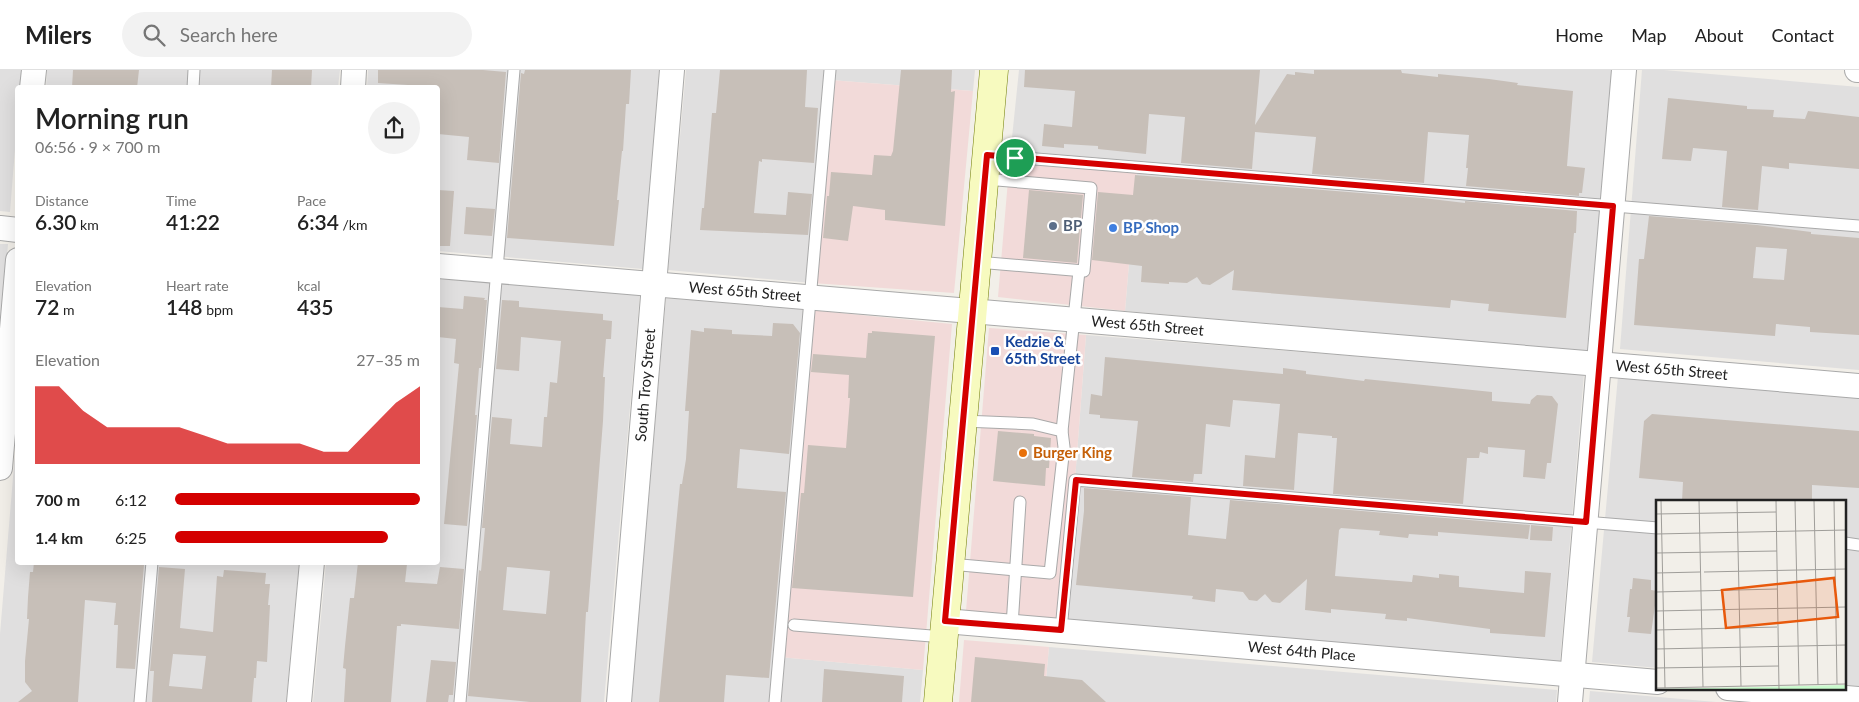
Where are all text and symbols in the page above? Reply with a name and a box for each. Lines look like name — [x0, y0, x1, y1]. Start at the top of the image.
search box — [122, 12, 472, 57]
text: Milers — [25, 20, 92, 49]
icon: search — [140, 21, 168, 49]
text: Search here — [180, 23, 278, 46]
text: Home — [1555, 24, 1603, 46]
text: Map — [1631, 24, 1667, 46]
text: About — [1695, 24, 1744, 46]
text: Contact — [1772, 24, 1834, 46]
text: Morning run — [35, 101, 189, 135]
button: share — [368, 102, 420, 154]
text: 06:56 · 9 × 700 m — [35, 137, 160, 156]
pin — [994, 137, 1036, 179]
icon: arrive — [1001, 144, 1029, 172]
text: Distance — [35, 192, 89, 209]
text: Time — [166, 192, 197, 209]
text: Pace — [297, 192, 326, 209]
text: 6.30 — [35, 209, 77, 234]
text: 41:22 — [166, 209, 220, 234]
text: 6:34 — [297, 209, 339, 234]
text: km — [77, 216, 99, 233]
text: /km — [339, 216, 367, 233]
place label: BP — [1063, 216, 1082, 234]
place label: BP Shop — [1123, 218, 1179, 236]
marker: BP — [1047, 220, 1059, 232]
marker: BP Shop — [1107, 222, 1119, 234]
text: Elevation — [35, 277, 92, 294]
text: Heart rate — [166, 277, 229, 294]
text: kcal — [297, 277, 321, 294]
street label: West 65th Street — [688, 277, 803, 305]
text: 72 — [35, 294, 59, 319]
text: 148 — [166, 294, 203, 319]
text: 435 — [297, 294, 334, 319]
text: m — [59, 301, 74, 318]
text: bpm — [203, 301, 233, 318]
street label: West 65th Street — [1091, 311, 1205, 339]
street label: South Troy Street — [631, 327, 658, 442]
place label: Kedzie & 65th Street — [1005, 332, 1081, 367]
marker: Kedzie & 65th Street — [989, 345, 1001, 357]
text: Elevation — [35, 350, 100, 369]
text: 27–35 m — [356, 350, 420, 369]
street label: West 65th Street — [1615, 355, 1729, 383]
place label: Burger King — [1033, 443, 1112, 461]
marker: Burger King — [1017, 447, 1029, 459]
text: 700 m — [35, 490, 80, 509]
text: 6:12 — [115, 490, 147, 509]
inset map — [1656, 500, 1846, 690]
text: 1.4 km — [35, 528, 83, 547]
text: 6:25 — [115, 528, 147, 547]
street label: West 64th Place — [1247, 637, 1357, 664]

